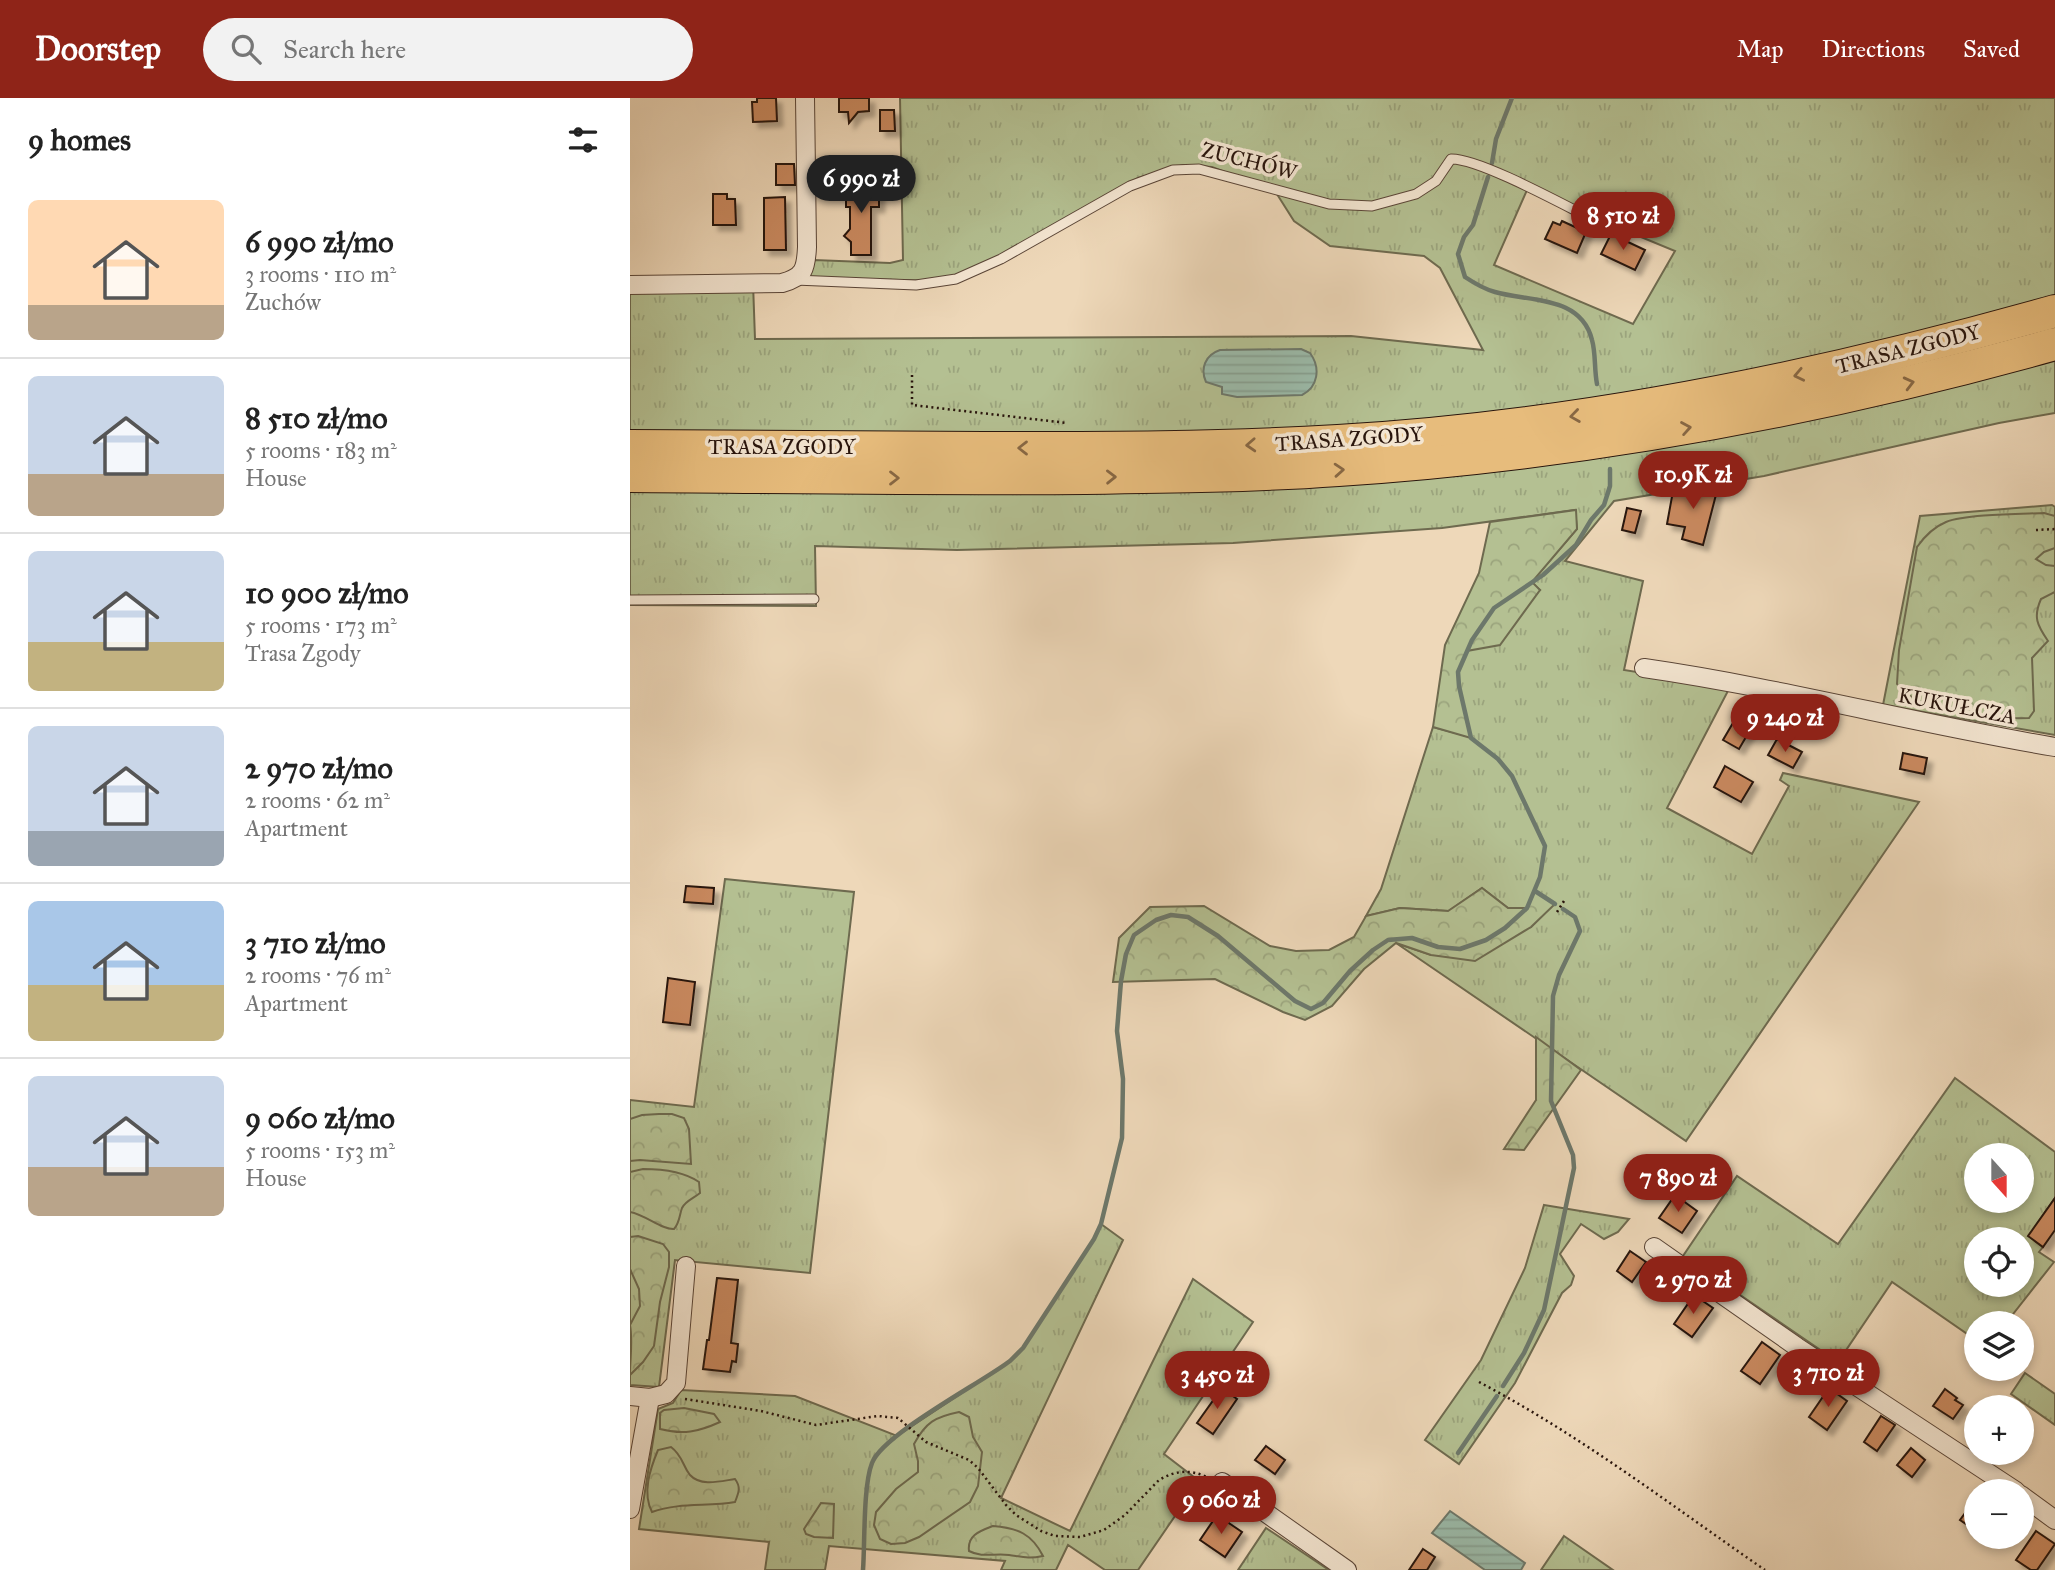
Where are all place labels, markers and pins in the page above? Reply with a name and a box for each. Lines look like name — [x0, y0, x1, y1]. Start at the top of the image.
pin: 6 990 zł — [789, 156, 933, 215]
pin: 8 510 zł — [1551, 192, 1695, 252]
pin: 10.9K zł — [1621, 452, 1765, 511]
pin: 9 240 zł — [1713, 694, 1857, 754]
pin: 7 890 zł — [1606, 1154, 1750, 1214]
pin: 2 970 zł — [1621, 1256, 1765, 1316]
pin: 3 710 zł — [1756, 1350, 1900, 1409]
pin: 3 450 zł — [1145, 1352, 1289, 1411]
pin: 9 060 zł — [1149, 1476, 1293, 1536]

